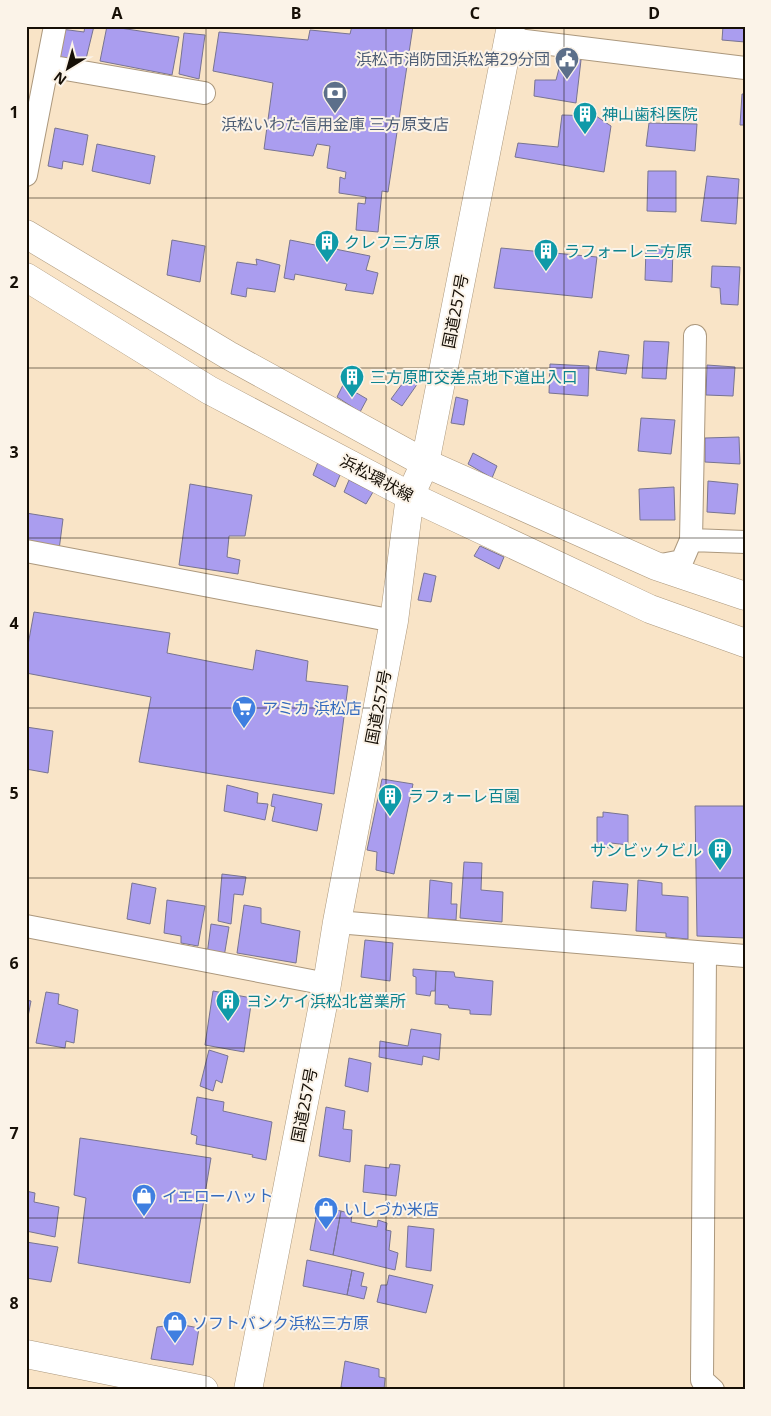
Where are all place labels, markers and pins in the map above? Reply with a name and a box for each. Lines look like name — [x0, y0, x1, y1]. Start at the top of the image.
public building icon: 浜松市消防団浜松第29分団 — [554, 46, 580, 80]
place label: 浜松市消防団浜松第29分団 — [356, 48, 550, 70]
bank icon: 浜松いわた信用金庫 三方原支店 — [322, 80, 348, 114]
building icon: 神山歯科医院 — [572, 101, 598, 135]
place label: 神山歯科医院 — [602, 103, 698, 125]
place label: 浜松いわた信用金庫 三方原支店 — [221, 113, 449, 135]
building icon: クレフ三方原 — [314, 229, 340, 263]
place label: クレフ三方原 — [344, 231, 440, 253]
building icon: ラフォーレ三方原 — [533, 238, 559, 272]
place label: ラフォーレ三方原 — [564, 240, 692, 262]
building icon: 三方原町交差点地下道出入口 — [339, 364, 365, 398]
place label: 三方原町交差点地下道出入口 — [370, 366, 578, 388]
supermarket icon: アミカ 浜松店 — [231, 695, 257, 729]
place label: アミカ 浜松店 — [262, 697, 362, 719]
building icon: ラフォーレ百園 — [377, 783, 403, 817]
place label: ラフォーレ百園 — [408, 785, 520, 807]
building icon: サンビックビル — [707, 837, 733, 871]
place label: サンビックビル — [590, 839, 702, 861]
building icon: ヨシケイ浜松北営業所 — [215, 988, 241, 1022]
place label: ヨシケイ浜松北営業所 — [246, 990, 406, 1012]
shop icon: イエローハット — [131, 1183, 157, 1217]
place label: イエローハット — [162, 1185, 274, 1207]
shop icon: いしづか米店 — [313, 1196, 339, 1230]
place label: いしづか米店 — [344, 1198, 439, 1220]
shop icon: ソフトバンク浜松三方原 — [162, 1310, 188, 1344]
place label: ソフトバンク浜松三方原 — [192, 1312, 369, 1334]

